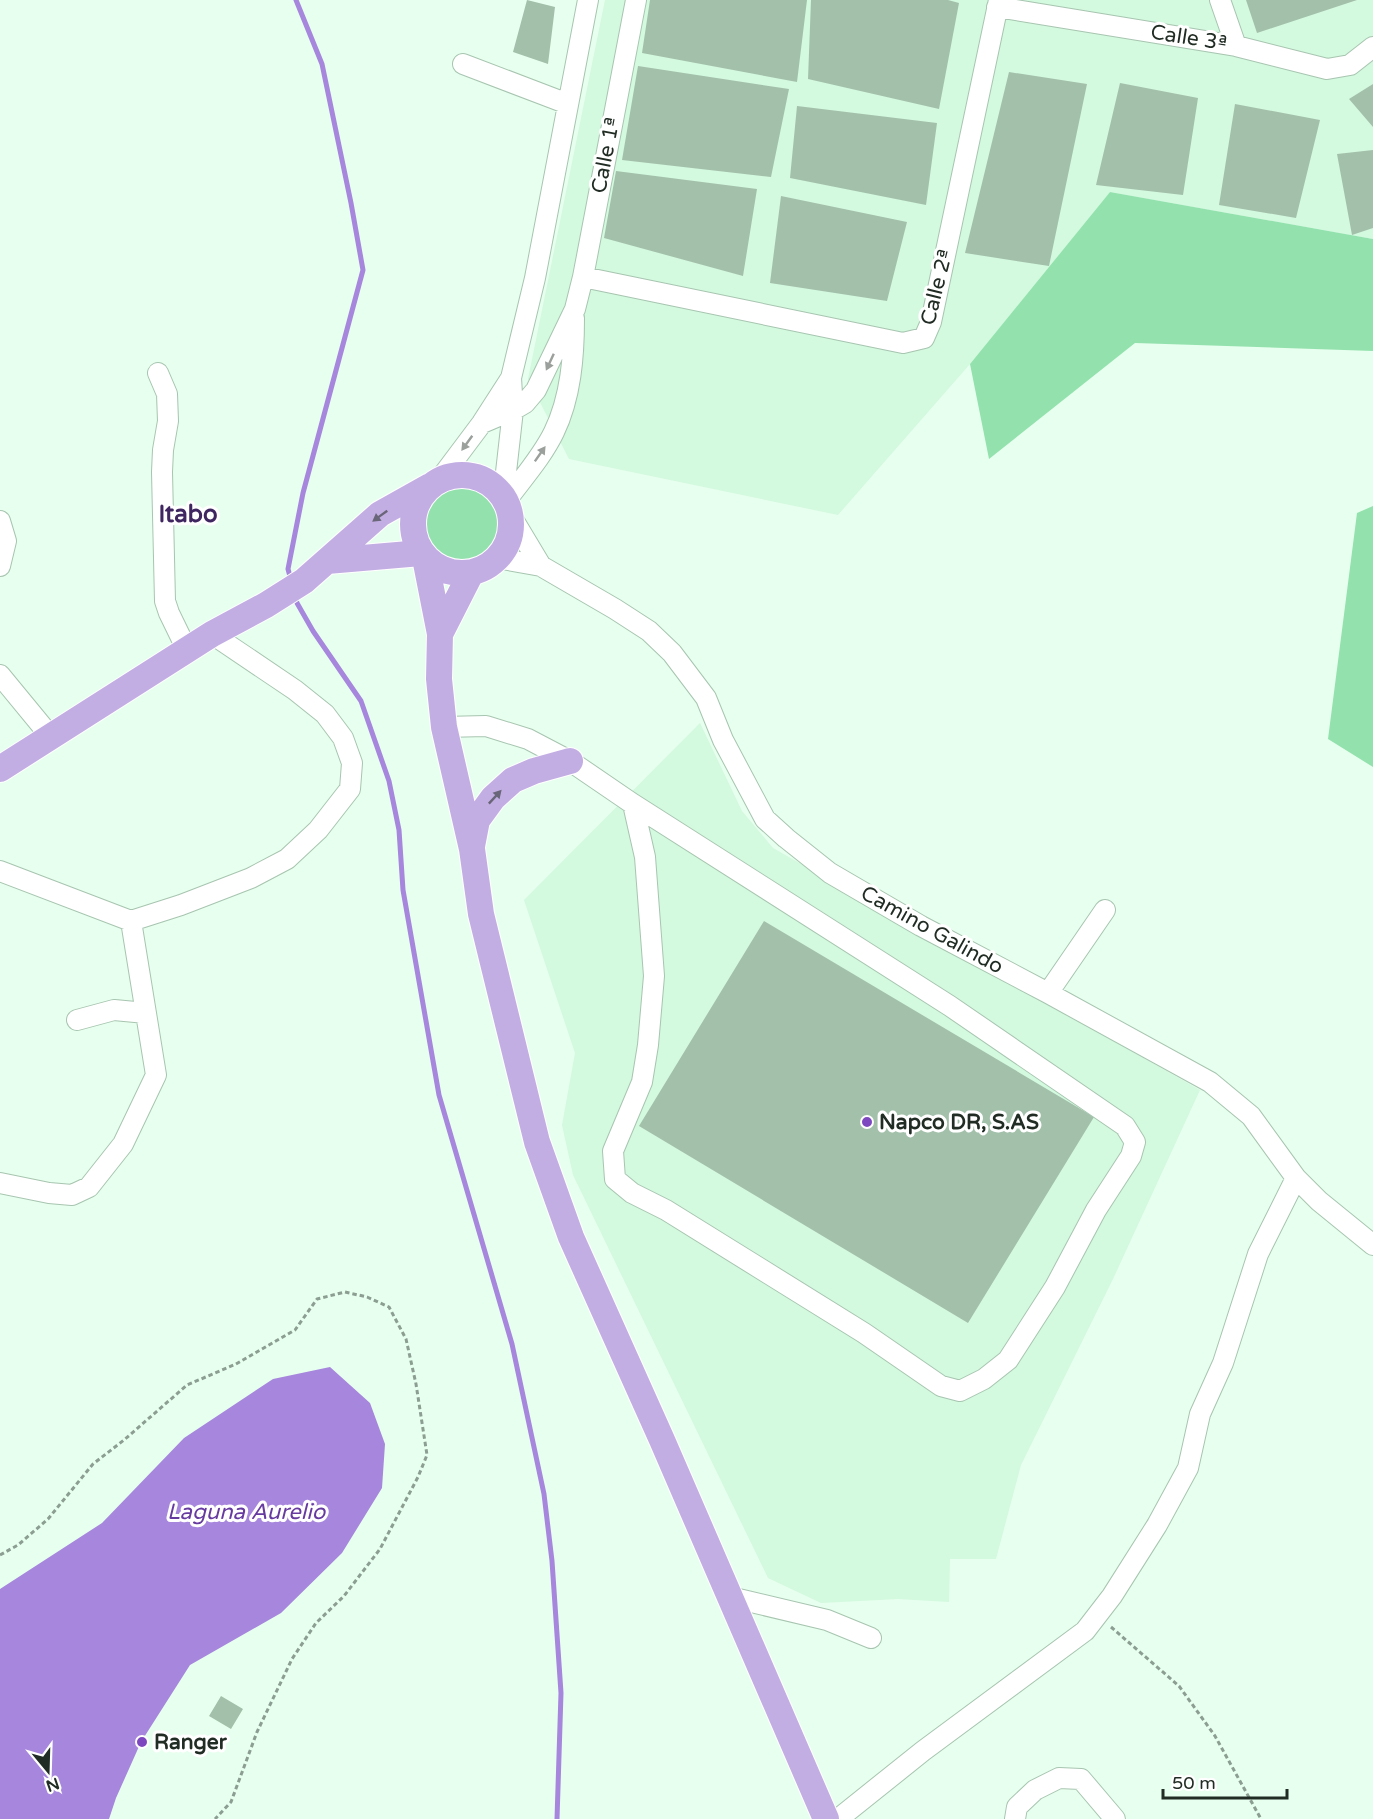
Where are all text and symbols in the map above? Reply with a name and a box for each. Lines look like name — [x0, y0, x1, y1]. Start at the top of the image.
street label: Calle 3ª — [1149, 20, 1229, 56]
street label: Calle 1ª — [586, 115, 626, 195]
street label: Calle 2ª — [915, 246, 959, 328]
one-way arrow — [546, 353, 555, 370]
one-way arrow — [461, 436, 473, 451]
one-way arrow — [535, 445, 546, 462]
district label: Itabo — [159, 500, 217, 529]
one-way arrow — [372, 510, 388, 522]
one-way arrow — [488, 790, 502, 805]
street label: Camino Galindo — [856, 881, 1008, 979]
place label: Napco DR, S.AS — [879, 1110, 1039, 1135]
marker: Napco DR, S.AS — [860, 1115, 874, 1129]
water label: Laguna Aurelio — [167, 1499, 327, 1525]
place label: Ranger — [154, 1730, 228, 1755]
marker: Ranger — [135, 1735, 149, 1749]
north arrow — [18, 1741, 78, 1801]
scale bar — [1163, 1762, 1288, 1800]
text: 50 m — [1172, 1772, 1216, 1794]
text: N — [43, 1773, 62, 1796]

